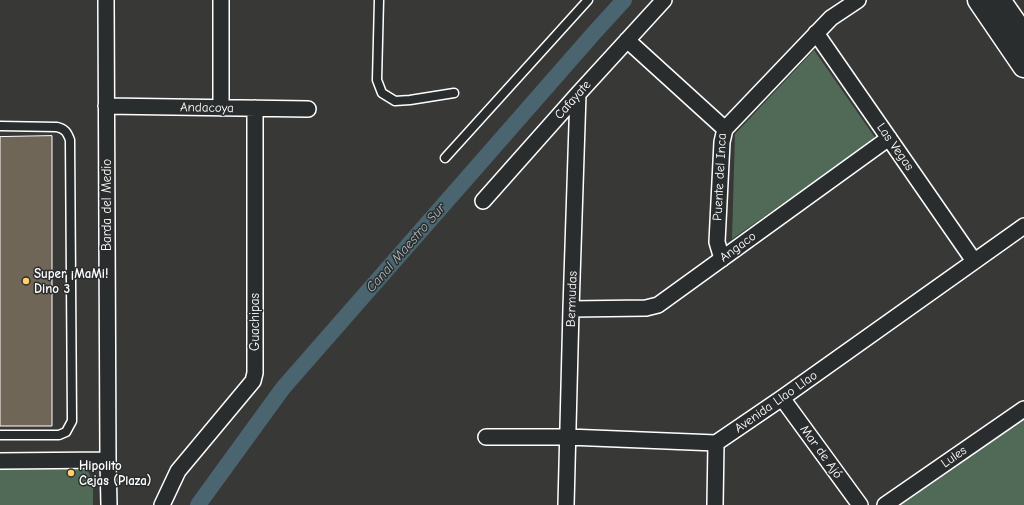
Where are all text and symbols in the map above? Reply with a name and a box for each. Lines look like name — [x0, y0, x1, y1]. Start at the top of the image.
street label: Cafayate — [551, 77, 595, 123]
street label: Andacoya — [180, 100, 234, 116]
street label: Las Vegas — [873, 120, 917, 174]
street label: Puente del Inca — [710, 133, 730, 221]
street label: Barda del Medio — [99, 159, 115, 251]
water label: Canal Maestro Sur — [363, 200, 449, 296]
street label: Angaco — [717, 228, 759, 266]
place label: Super ¡MaMi! Dino 3 — [34, 266, 108, 297]
street label: Bermudas — [563, 271, 581, 327]
marker: Super ¡MaMi! Dino 3 — [21, 276, 31, 286]
street label: Guachipas — [247, 293, 263, 351]
street label: Avenida Llao Llao — [732, 368, 820, 436]
street label: Mar de Ajó — [796, 422, 846, 482]
street label: Lules — [938, 443, 970, 471]
place label: Hipolito Cejas (Plaza) — [79, 458, 151, 489]
marker: Hipolito Cejas (Plaza) — [66, 468, 76, 478]

